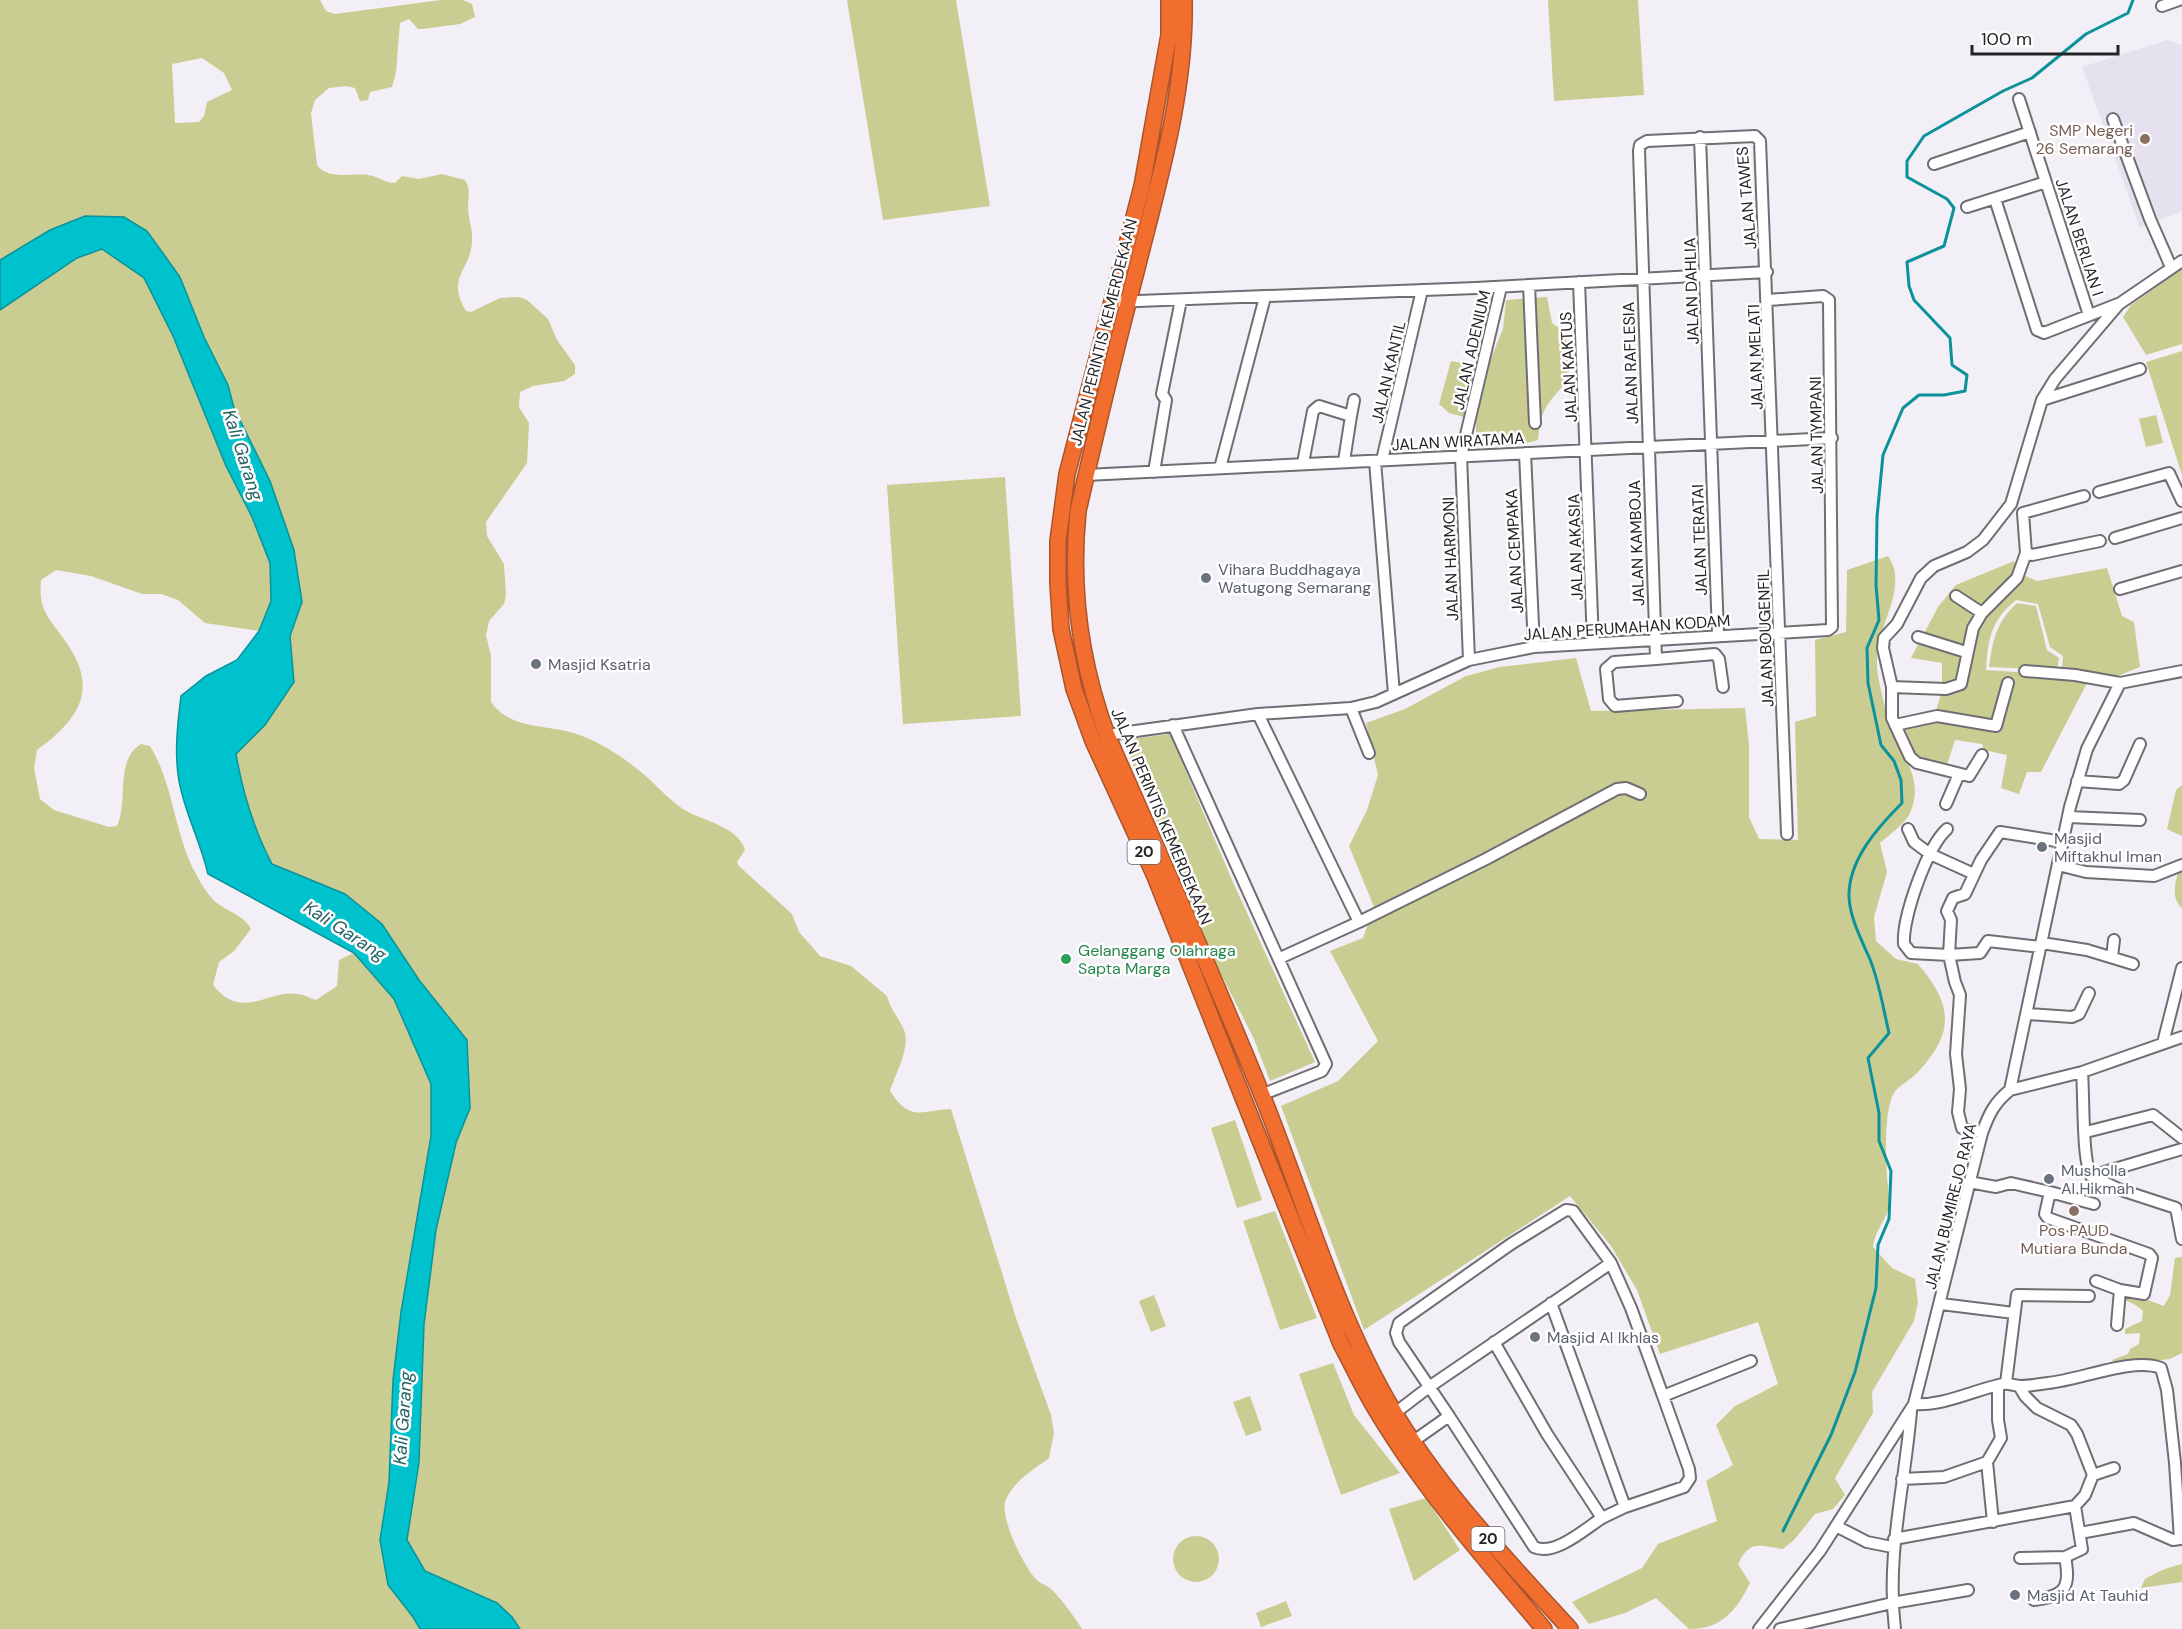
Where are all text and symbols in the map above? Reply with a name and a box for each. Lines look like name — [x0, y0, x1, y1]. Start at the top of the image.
scale bar — [1972, 18, 2118, 56]
text: 100 m — [1981, 27, 2032, 51]
place label: SMP Negeri 26 Semarang — [2035, 120, 2133, 159]
marker: SMP Negeri 26 Semarang — [2138, 132, 2152, 146]
street label: JALAN TAWES — [1732, 145, 1761, 250]
street label: JALAN BERLIAN I — [2051, 176, 2108, 299]
street label: JALAN PERINTIS KEMERDEKAAN — [1065, 216, 1142, 448]
street label: JALAN DAHLIA — [1679, 237, 1704, 345]
street label: JALAN ADENIUM — [1448, 288, 1495, 412]
street label: JALAN RAFLESIA — [1618, 301, 1643, 424]
street label: JALAN MELATI — [1743, 304, 1768, 410]
street label: JALAN KAKTUS — [1555, 311, 1582, 423]
street label: JALAN KANTIL — [1366, 319, 1410, 425]
street label: JALAN TYMPANI — [1805, 376, 1828, 494]
water label: Kali Garang — [217, 407, 269, 504]
street label: JALAN WIRATAMA — [1391, 428, 1525, 455]
street label: JALAN KAMBOJA — [1624, 479, 1649, 606]
street label: JALAN TERATAI — [1687, 484, 1712, 596]
street label: JALAN CEMPAKA — [1501, 488, 1528, 614]
street label: JALAN AKASIA — [1563, 493, 1588, 601]
street label: JALAN HARMONI — [1438, 497, 1463, 621]
place label: Vihara Buddhagaya Watugong Semarang — [1218, 559, 1371, 598]
street label: JALAN BOUGENFIL — [1753, 569, 1778, 707]
marker: Vihara Buddhagaya Watugong Semarang — [1199, 571, 1213, 585]
street label: JALAN PERUMAHAN KODAM — [1523, 610, 1731, 645]
place label: Masjid Ksatria — [548, 654, 651, 675]
marker: Masjid Ksatria — [529, 657, 543, 671]
street label: JALAN PERINTIS KEMERDEKAAN — [1106, 705, 1217, 928]
place label: Masjid Miftakhul Iman — [2054, 828, 2162, 867]
road number: 20 — [1128, 840, 1160, 864]
marker: Masjid Miftakhul Iman — [2035, 840, 2049, 854]
water label: Kali Garang — [299, 895, 392, 967]
place label: Gelanggang Olahraga Sapta Marga — [1078, 940, 1236, 979]
marker: Gelanggang Olahraga Sapta Marga — [1059, 952, 1073, 966]
street label: JALAN BUMIREJO RAYA — [1920, 1120, 1981, 1292]
place label: Musholla Al Hikmah — [2061, 1160, 2134, 1199]
marker: Musholla Al Hikmah — [2042, 1172, 2056, 1186]
marker: Pos PAUD Mutiara Bunda — [2067, 1204, 2081, 1218]
place label: Pos PAUD Mutiara Bunda — [2020, 1220, 2128, 1259]
place label: Masjid Al Ikhlas — [1547, 1327, 1659, 1348]
marker: Masjid Al Ikhlas — [1528, 1330, 1542, 1344]
water label: Kali Garang — [388, 1369, 418, 1466]
road number: 20 — [1472, 1527, 1504, 1551]
place label: Masjid At Tauhid — [2027, 1585, 2148, 1606]
marker: Masjid At Tauhid — [2008, 1588, 2022, 1602]

